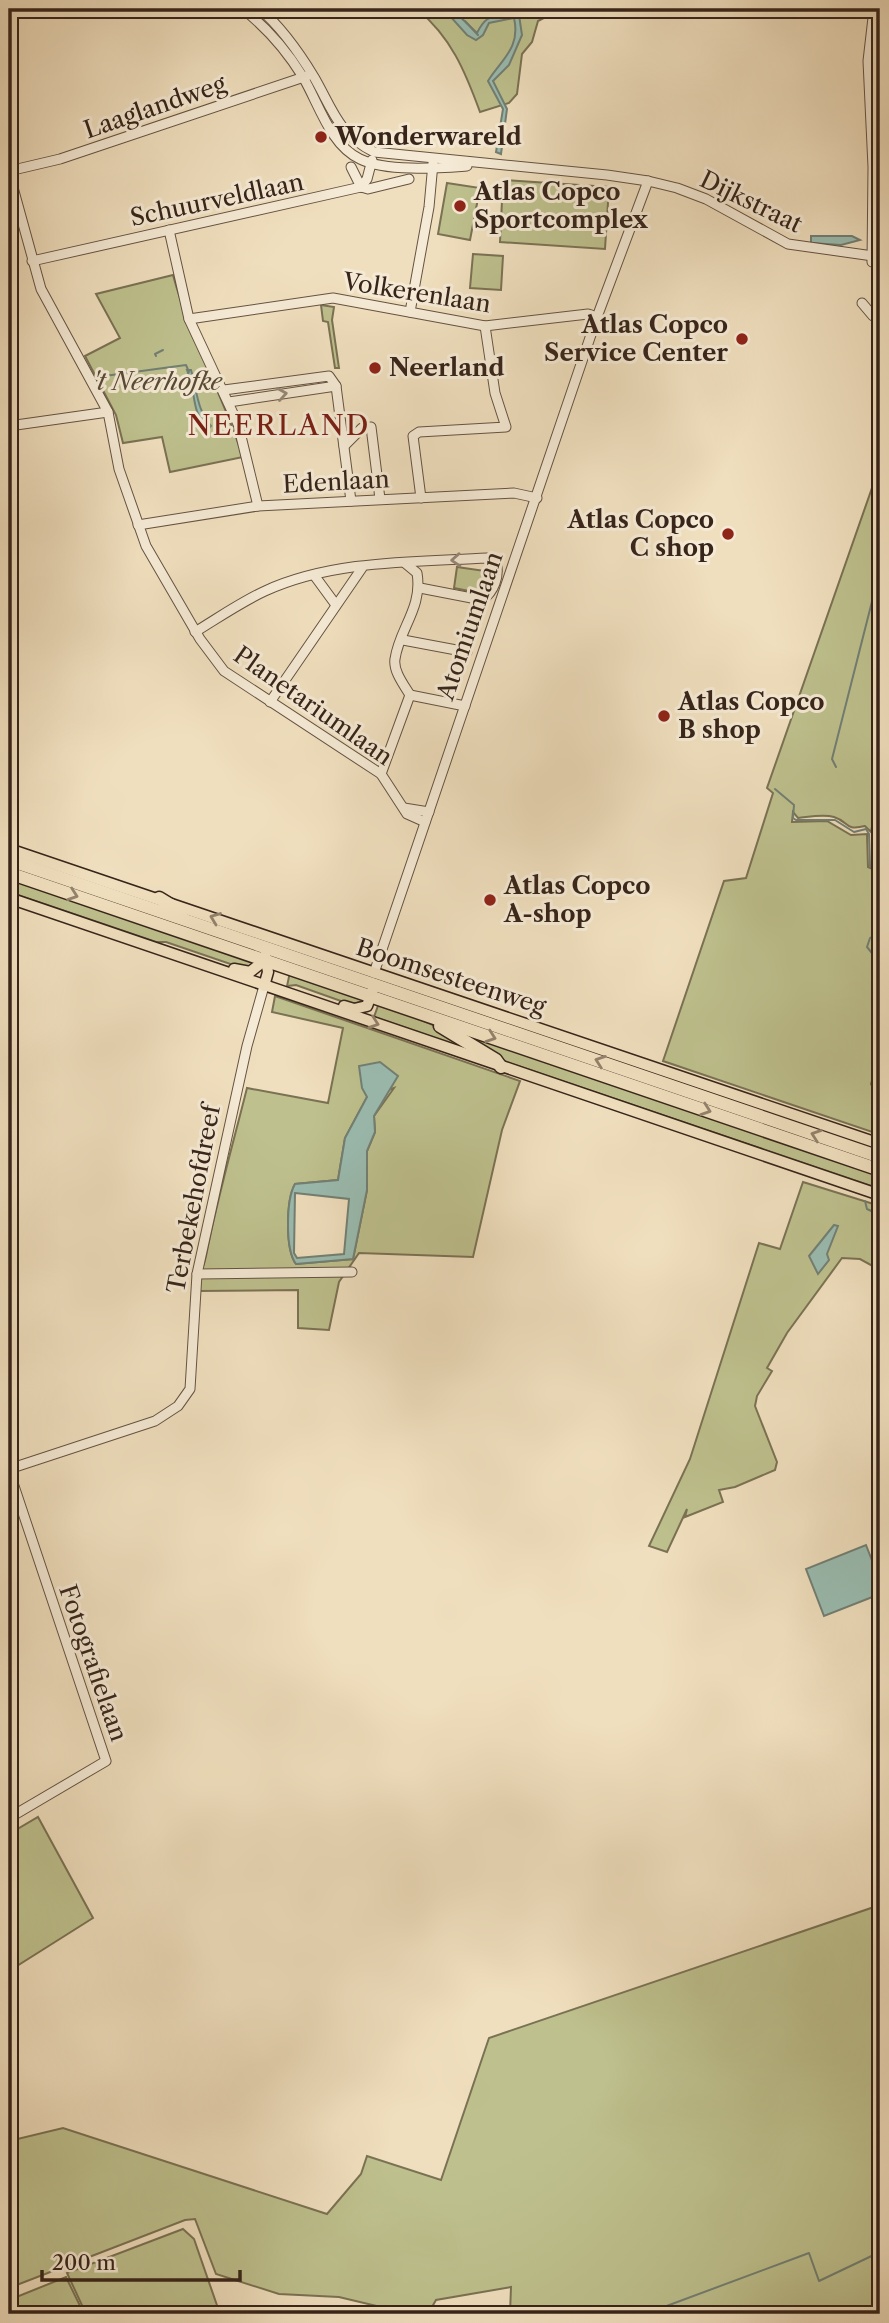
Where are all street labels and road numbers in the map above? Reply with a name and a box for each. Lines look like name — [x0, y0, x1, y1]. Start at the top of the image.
street label: Laaglandweg — [80, 69, 230, 144]
street label: Dijkstraat — [695, 164, 807, 239]
street label: Schuurveldlaan — [127, 167, 306, 232]
street label: Volkerenlaan — [340, 266, 493, 318]
street label: Edenlaan — [282, 464, 390, 499]
street label: Atomiumlaan — [430, 548, 508, 705]
street label: Planetariumlaan — [228, 640, 398, 771]
street label: Boomsesteenweg — [353, 932, 550, 1021]
street label: Terbekehofdreef — [161, 1100, 226, 1296]
street label: Fotografielaan — [53, 1581, 134, 1745]

